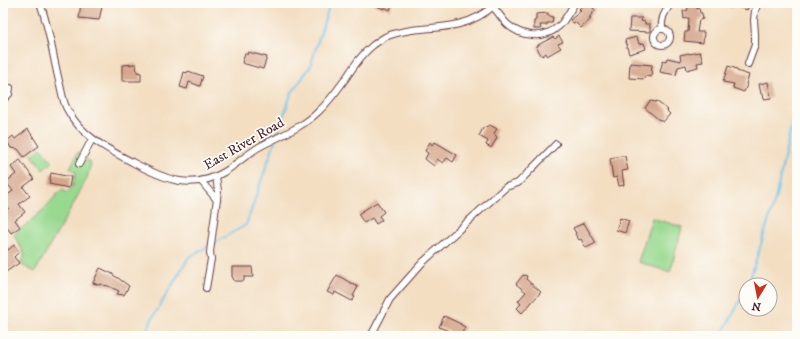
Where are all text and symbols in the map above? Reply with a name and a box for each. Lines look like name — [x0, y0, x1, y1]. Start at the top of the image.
street label: East River Road — [200, 114, 288, 174]
north arrow — [738, 277, 778, 317]
text: N — [751, 298, 762, 314]

